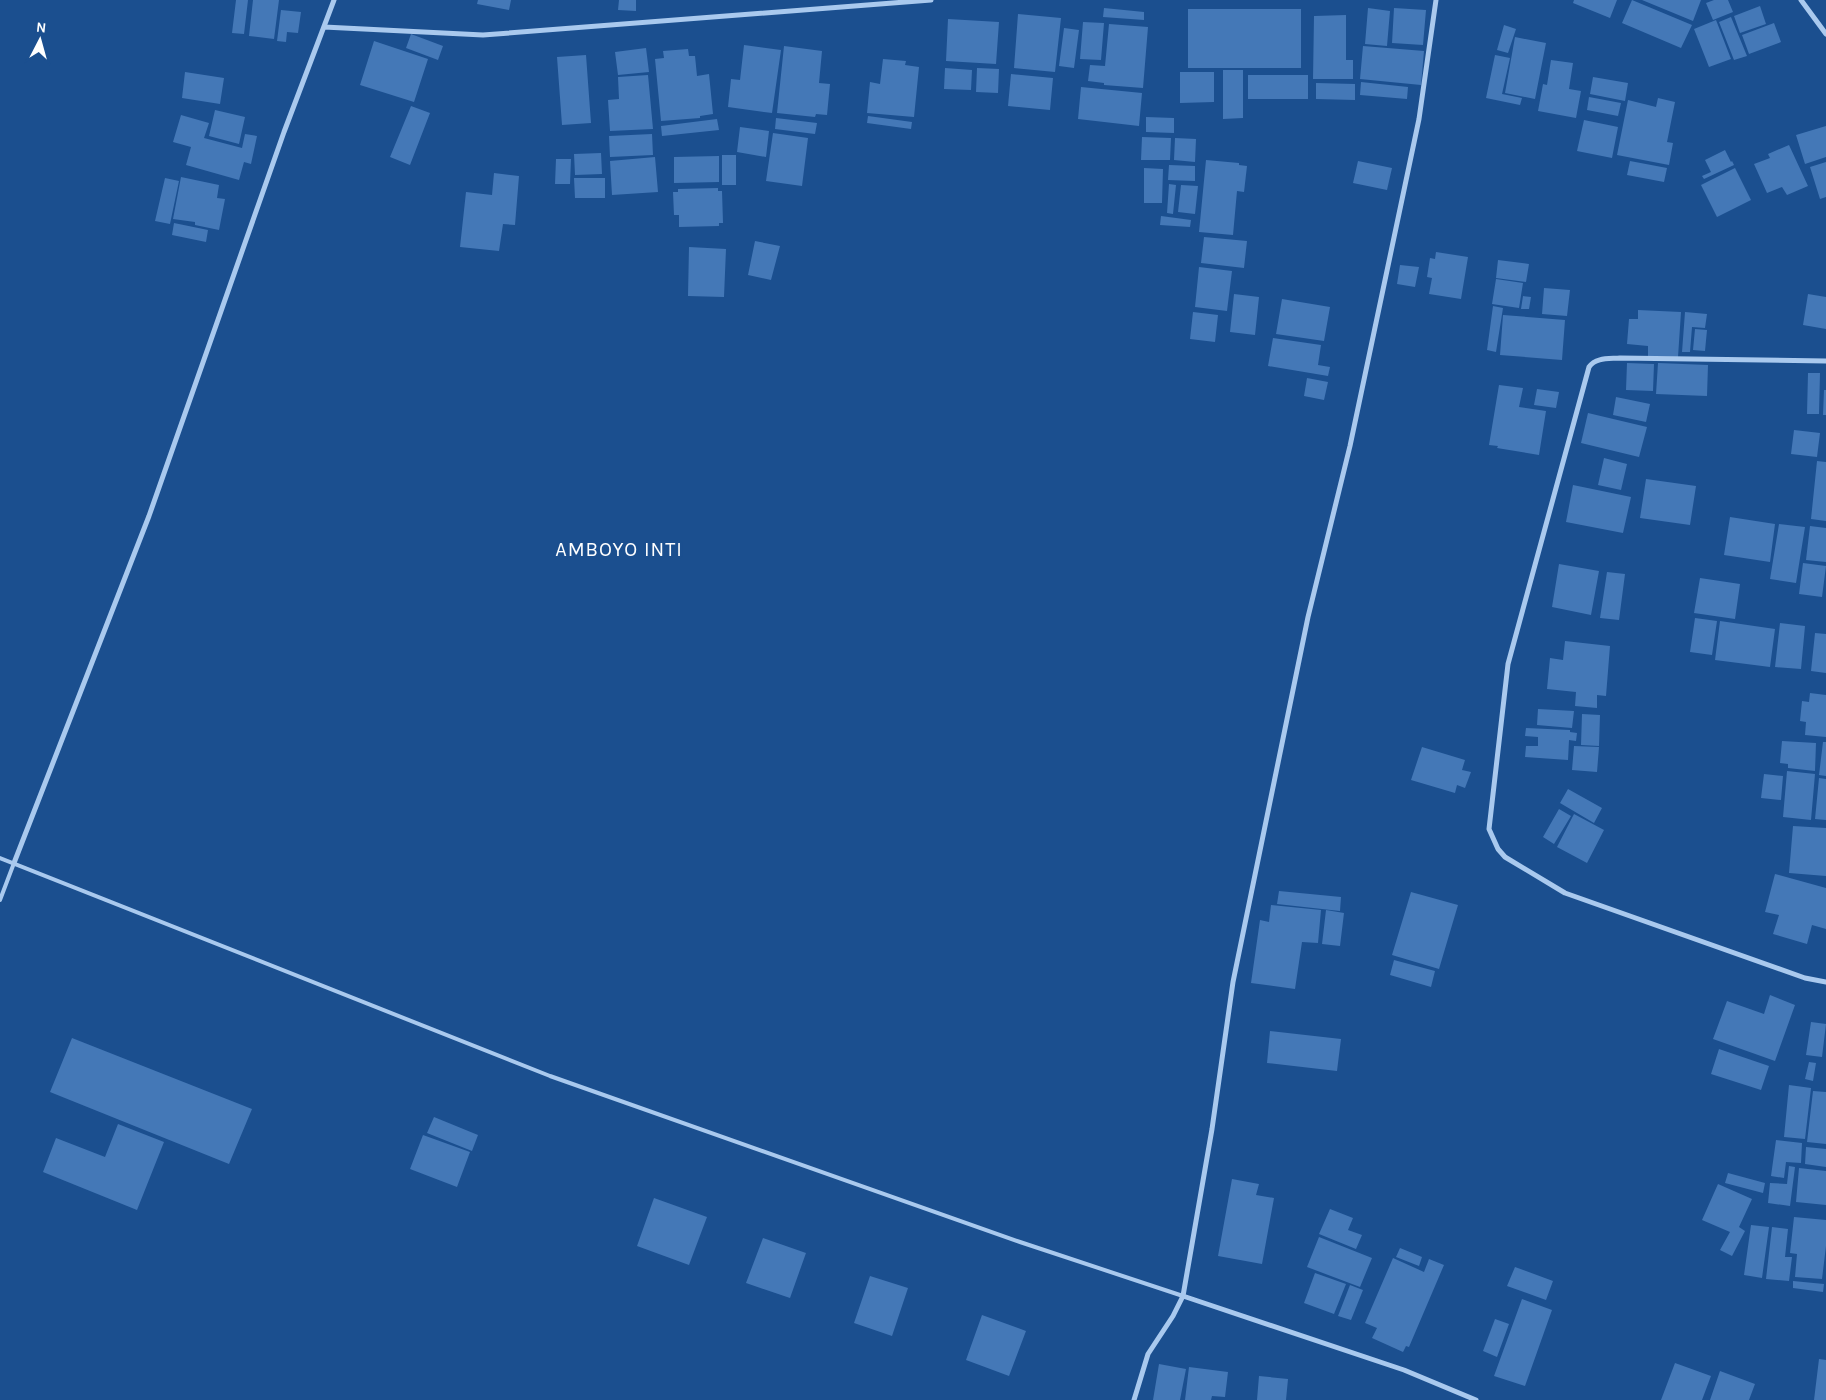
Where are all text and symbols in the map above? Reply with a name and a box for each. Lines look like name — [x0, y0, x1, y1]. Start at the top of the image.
north arrow — [15, 15, 65, 65]
text: N — [35, 19, 47, 37]
district label: AMBOYO INTI — [555, 538, 683, 561]

